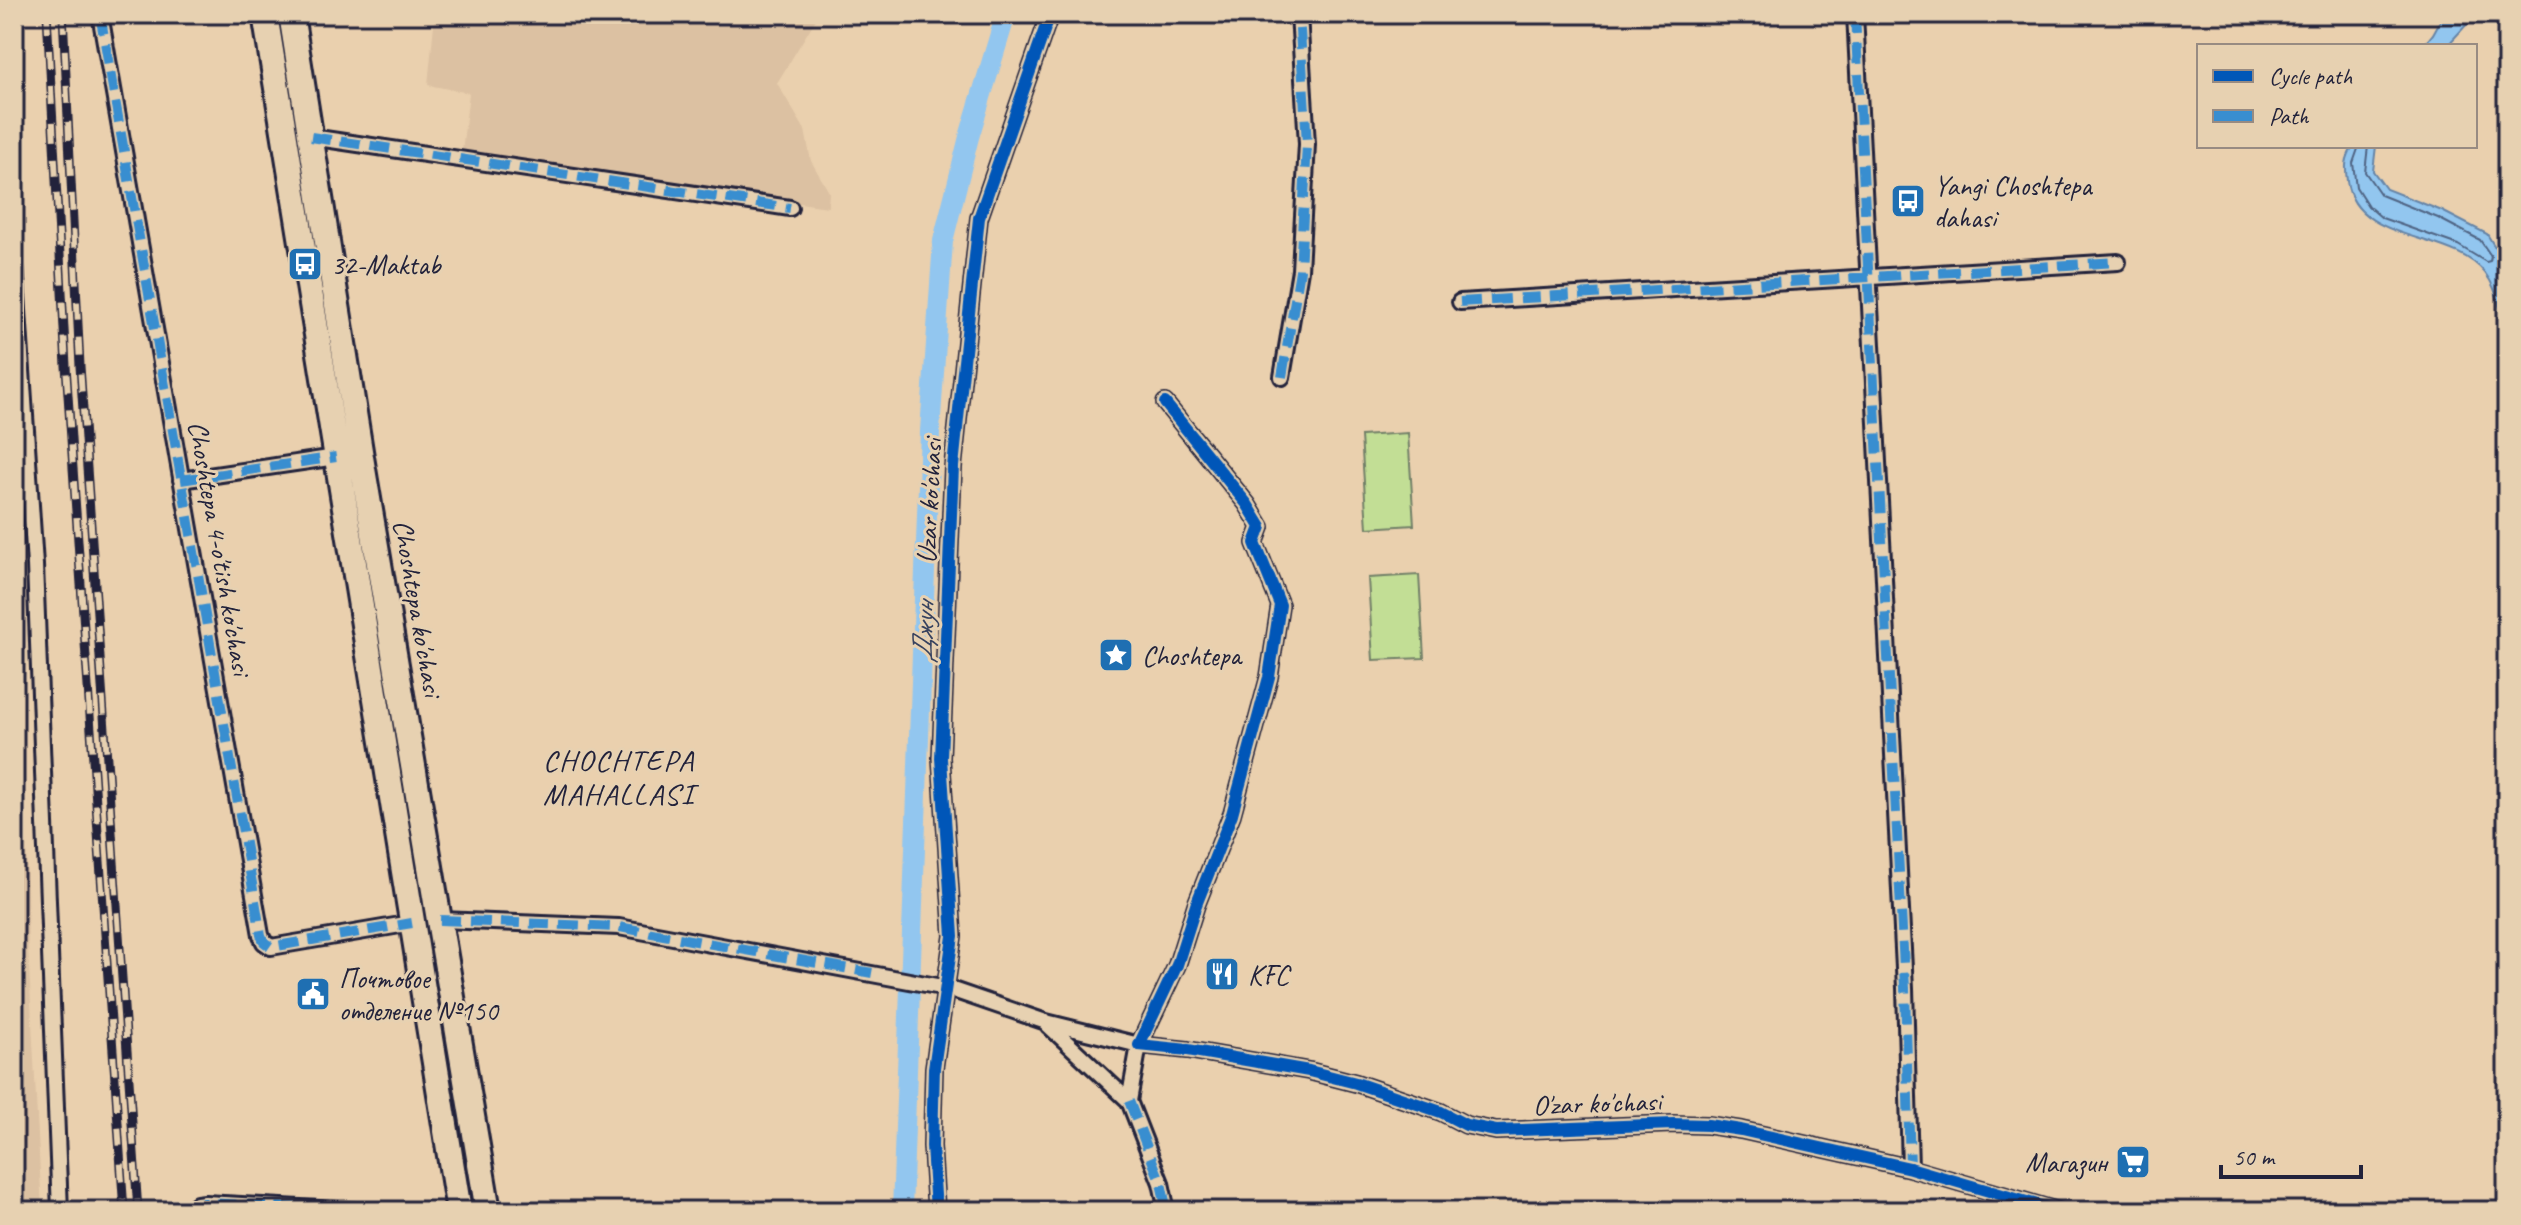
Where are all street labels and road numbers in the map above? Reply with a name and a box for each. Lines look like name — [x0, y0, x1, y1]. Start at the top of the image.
street label: Choshtepa 4-o'tish ko'chasi — [180, 418, 260, 681]
street label: Uzar ko'chasi — [908, 434, 950, 564]
street label: Choshtepa ko'chasi — [385, 517, 451, 703]
street label: O'zar ko'chasi — [1532, 1083, 1665, 1123]

